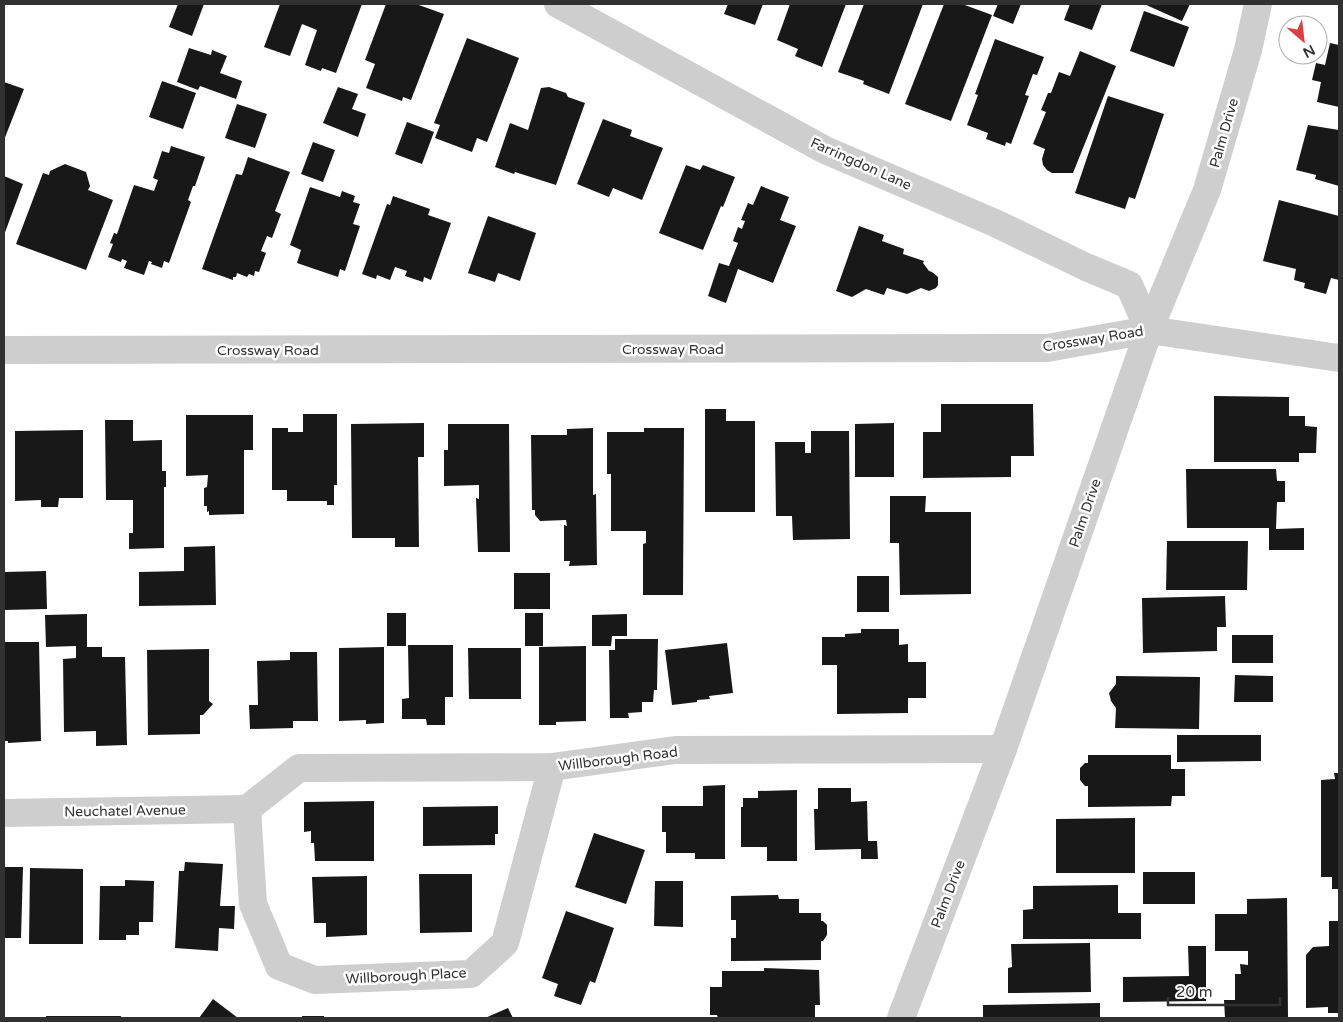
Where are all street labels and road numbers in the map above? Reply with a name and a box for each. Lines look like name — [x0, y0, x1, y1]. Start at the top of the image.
street label: Palm Drive — [1206, 96, 1242, 170]
street label: Farringdon Lane — [808, 134, 914, 194]
street label: Crossway Road — [1041, 323, 1145, 355]
street label: Crossway Road — [622, 341, 724, 358]
street label: Crossway Road — [217, 342, 319, 359]
street label: Palm Drive — [1065, 476, 1105, 550]
street label: Willborough Road — [557, 743, 679, 775]
street label: Neuchatel Avenue — [64, 801, 186, 821]
street label: Palm Drive — [927, 858, 969, 930]
street label: Willborough Place — [345, 964, 467, 988]

